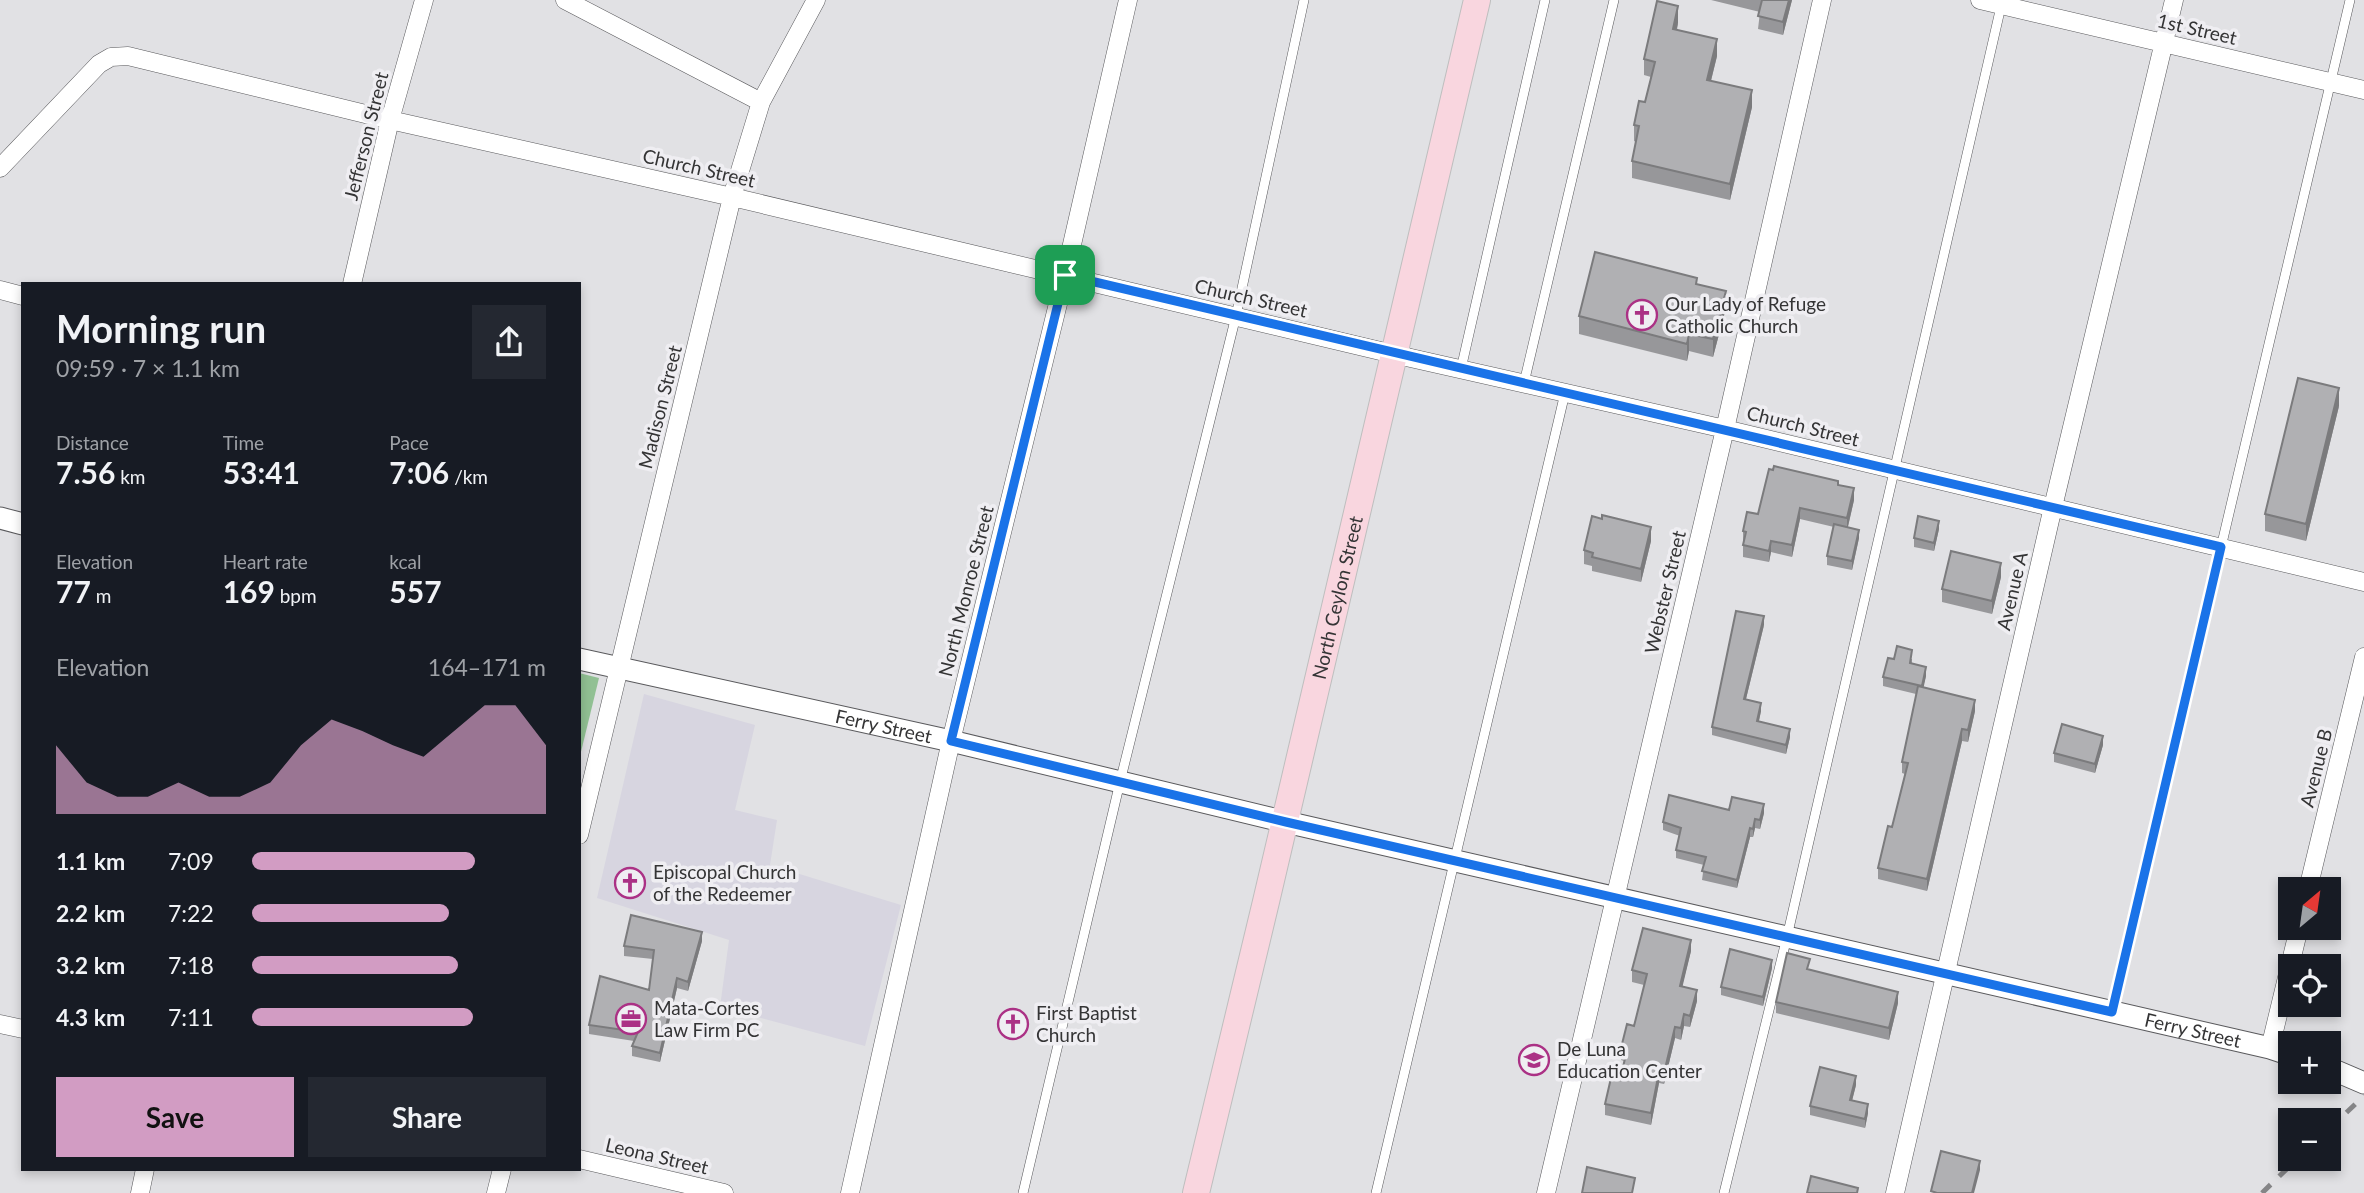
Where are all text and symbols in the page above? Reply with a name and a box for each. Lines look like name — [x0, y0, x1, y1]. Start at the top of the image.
street label: 1st Street — [2155, 8, 2239, 49]
street label: Jefferson Street — [338, 69, 393, 202]
street label: Church Street — [641, 143, 758, 192]
pin — [1035, 245, 1095, 305]
icon: arrive — [1046, 256, 1084, 294]
street label: Church Street — [1193, 273, 1310, 322]
place label: Our Lady of Refuge Catholic Church — [1665, 292, 1826, 337]
church icon: Our Lady of Refuge Catholic Church — [1625, 298, 1659, 332]
text: Morning run — [56, 305, 266, 351]
button: share — [472, 305, 546, 379]
street label: Madison Street — [633, 343, 686, 471]
text: 09:59 · 7 × 1.1 km — [56, 354, 240, 382]
street label: Church Street — [1745, 400, 1862, 451]
text: Distance — [56, 431, 129, 454]
text: Time — [223, 431, 264, 454]
text: Pace — [389, 431, 429, 454]
text: 7.56 — [56, 454, 115, 490]
text: 53:41 — [223, 454, 300, 490]
text: 7:06 — [389, 454, 449, 490]
text: km — [115, 465, 145, 488]
text: /km — [449, 465, 488, 488]
street label: North Monroe Street — [933, 503, 998, 679]
street label: North Ceylon Street — [1307, 513, 1367, 681]
street label: Webster Street — [1639, 528, 1690, 656]
street label: Avenue A — [1991, 549, 2032, 632]
text: Elevation — [56, 550, 133, 573]
text: Heart rate — [223, 550, 308, 573]
text: kcal — [389, 550, 421, 573]
text: 77 — [56, 573, 91, 609]
text: 169 — [223, 573, 275, 609]
text: 557 — [389, 573, 442, 609]
text: m — [91, 584, 111, 607]
text: bpm — [275, 584, 317, 607]
text: Elevation — [56, 653, 149, 681]
text: 164–171 m — [428, 653, 546, 681]
street label: Ferry Street — [833, 704, 934, 748]
street label: Avenue B — [2295, 726, 2336, 810]
text: 1.1 km — [56, 847, 125, 875]
text: 7:09 — [168, 847, 214, 875]
place label: Episcopal Church of the Redeemer — [653, 860, 796, 905]
church icon: Episcopal Church of the Redeemer — [613, 866, 647, 900]
north arrow — [2278, 877, 2342, 940]
map controls — [2278, 877, 2341, 1171]
text: 2.2 km — [56, 899, 125, 927]
text: 7:22 — [168, 899, 214, 927]
text: 3.2 km — [56, 951, 125, 979]
text: 7:18 — [168, 951, 214, 979]
button: locate — [2278, 954, 2341, 1017]
place label: Mata-Cortes Law Firm PC — [654, 996, 760, 1041]
place label: First Baptist Church — [1036, 1001, 1137, 1046]
office icon: Mata-Cortes Law Firm PC — [614, 1002, 648, 1036]
text: 4.3 km — [56, 1003, 125, 1031]
text: 7:11 — [168, 1003, 214, 1031]
church icon: First Baptist Church — [996, 1007, 1030, 1041]
street label: Ferry Street — [2143, 1008, 2243, 1052]
button: + — [2278, 1031, 2341, 1094]
place label: De Luna Education Center — [1557, 1037, 1702, 1082]
school or university icon: De Luna Education Center — [1517, 1043, 1551, 1077]
button: Save — [56, 1077, 294, 1157]
button: Share — [308, 1077, 546, 1157]
button: − — [2278, 1108, 2341, 1171]
street label: Leona Street — [603, 1133, 711, 1179]

